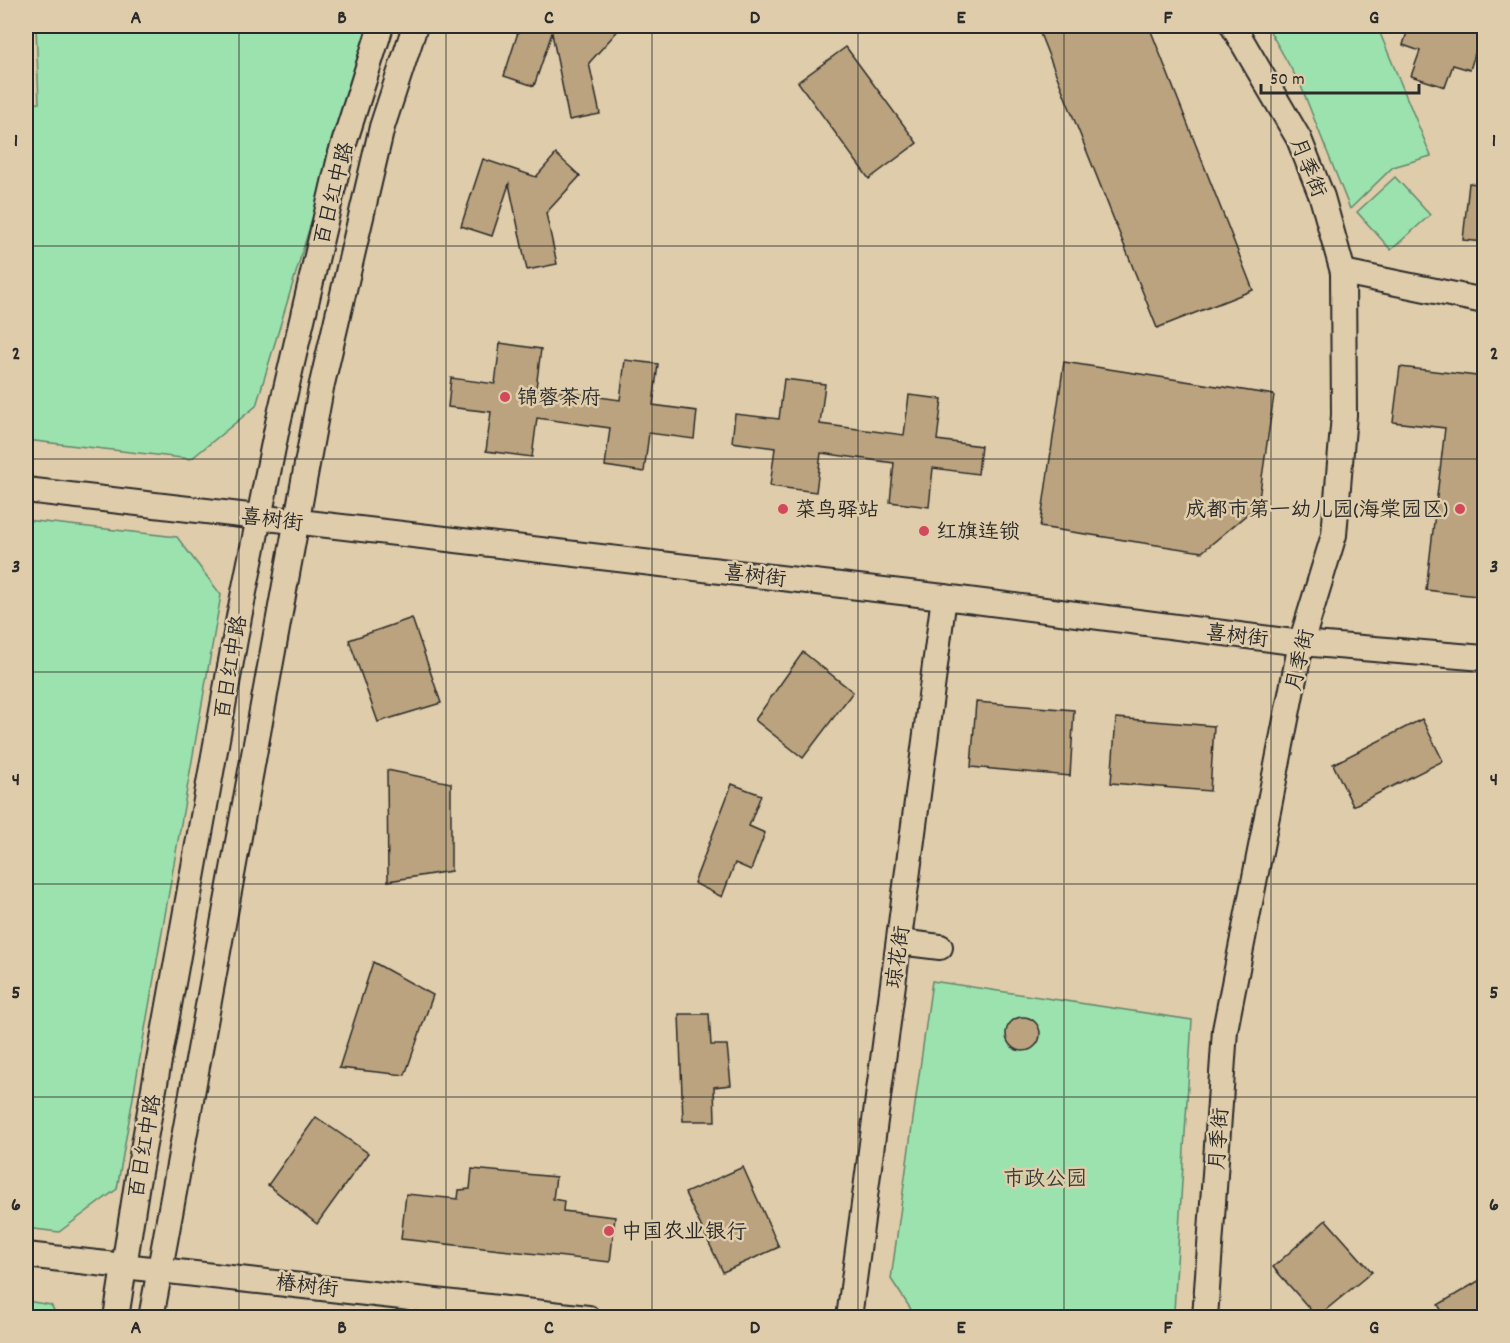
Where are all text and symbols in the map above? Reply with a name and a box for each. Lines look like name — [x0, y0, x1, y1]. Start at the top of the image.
text: A — [131, 5, 142, 33]
text: B — [337, 5, 347, 33]
text: C — [544, 5, 554, 33]
text: D — [750, 5, 761, 33]
text: E — [956, 5, 966, 33]
text: F — [1164, 5, 1174, 33]
text: G — [1369, 5, 1379, 33]
scale bar — [1261, 57, 1418, 95]
text: 50 m — [1270, 68, 1305, 93]
text: 1 — [14, 128, 18, 156]
text: 1 — [1492, 128, 1496, 156]
street label: 月季街 — [1281, 133, 1332, 203]
street label: 百日红中路 — [309, 139, 363, 248]
text: 2 — [12, 341, 20, 369]
text: 2 — [1490, 341, 1498, 369]
place label: 锦蓉茶府 — [517, 385, 601, 415]
marker: 锦蓉茶府 — [498, 390, 512, 404]
place label: 菜鸟驿站 — [795, 497, 879, 527]
place label: 成都市第一幼儿园(海棠园区) — [1186, 497, 1448, 527]
marker: 菜鸟驿站 — [776, 502, 790, 516]
marker: 成都市第一幼儿园(海棠园区) — [1453, 502, 1467, 516]
street label: 喜树街 — [239, 503, 305, 541]
place label: 红旗连锁 — [936, 519, 1020, 549]
marker: 红旗连锁 — [917, 524, 931, 538]
text: 3 — [12, 554, 20, 582]
text: 3 — [1490, 554, 1498, 582]
street label: 喜树街 — [722, 559, 788, 597]
street label: 百日红中路 — [209, 613, 257, 722]
street label: 喜树街 — [1204, 619, 1270, 657]
street label: 月季街 — [1280, 627, 1324, 695]
text: 4 — [12, 767, 20, 795]
text: 4 — [1490, 767, 1498, 795]
street label: 琼花街 — [881, 924, 919, 991]
text: 5 — [11, 980, 21, 1008]
text: 5 — [1489, 980, 1499, 1008]
street label: 百日红中路 — [123, 1092, 171, 1201]
street label: 月季街 — [1204, 1107, 1238, 1172]
park label: 市政公园 — [1003, 1166, 1087, 1196]
text: 6 — [11, 1192, 21, 1220]
text: 6 — [1489, 1192, 1499, 1220]
place label: 中国农业银行 — [621, 1219, 747, 1249]
marker: 中国农业银行 — [602, 1224, 616, 1238]
street label: 椿树街 — [274, 1269, 340, 1307]
text: A — [131, 1315, 142, 1343]
text: B — [337, 1315, 347, 1343]
text: C — [544, 1315, 554, 1343]
text: D — [750, 1315, 761, 1343]
text: E — [956, 1315, 966, 1343]
text: F — [1164, 1315, 1174, 1343]
text: G — [1369, 1315, 1379, 1343]

